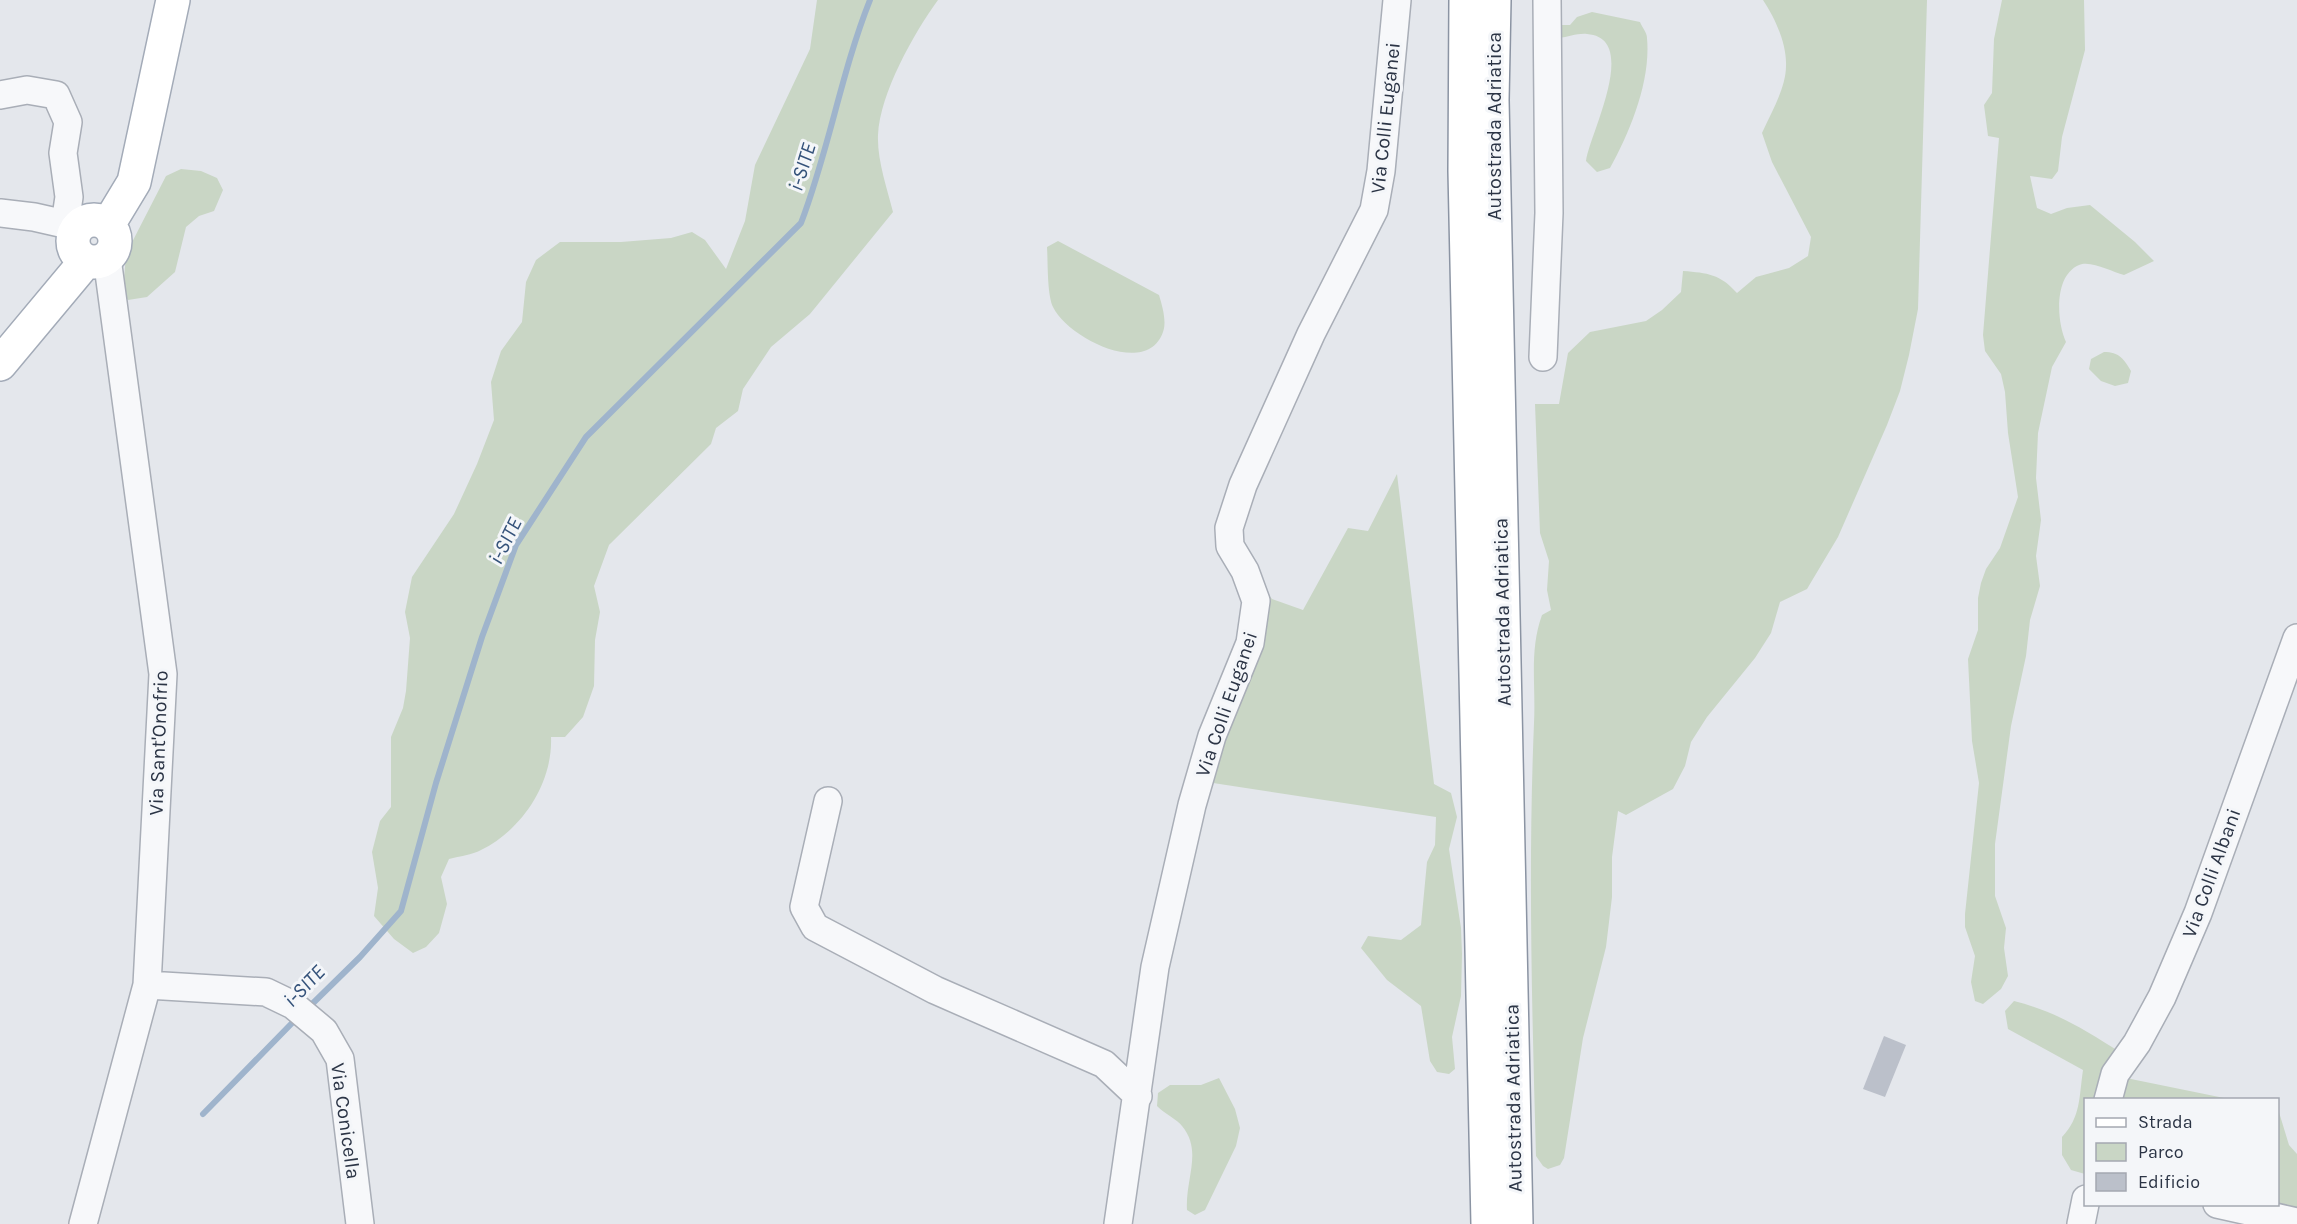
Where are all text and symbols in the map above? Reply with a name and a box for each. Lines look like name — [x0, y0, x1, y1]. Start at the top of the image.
street label: Autostrada Adriatica — [1483, 32, 1506, 220]
street label: Via Colli Euganei — [1366, 41, 1405, 195]
water label: i-SITE — [783, 140, 821, 194]
water label: i-SITE — [483, 513, 527, 568]
street label: Autostrada Adriatica — [1489, 518, 1516, 706]
street label: Via Colli Euganei — [1191, 629, 1262, 780]
street label: Via Sant'Onofrio — [144, 670, 173, 816]
street label: Via Colli Albani — [2177, 805, 2246, 941]
water label: i-SITE — [278, 960, 330, 1012]
street label: Autostrada Adriatica — [1500, 1004, 1527, 1192]
street label: Via Conicella — [326, 1062, 365, 1181]
legend — [2084, 1098, 2279, 1206]
text: Strada — [2138, 1111, 2193, 1133]
text: Parco — [2138, 1141, 2184, 1163]
text: Edificio — [2138, 1171, 2200, 1193]

